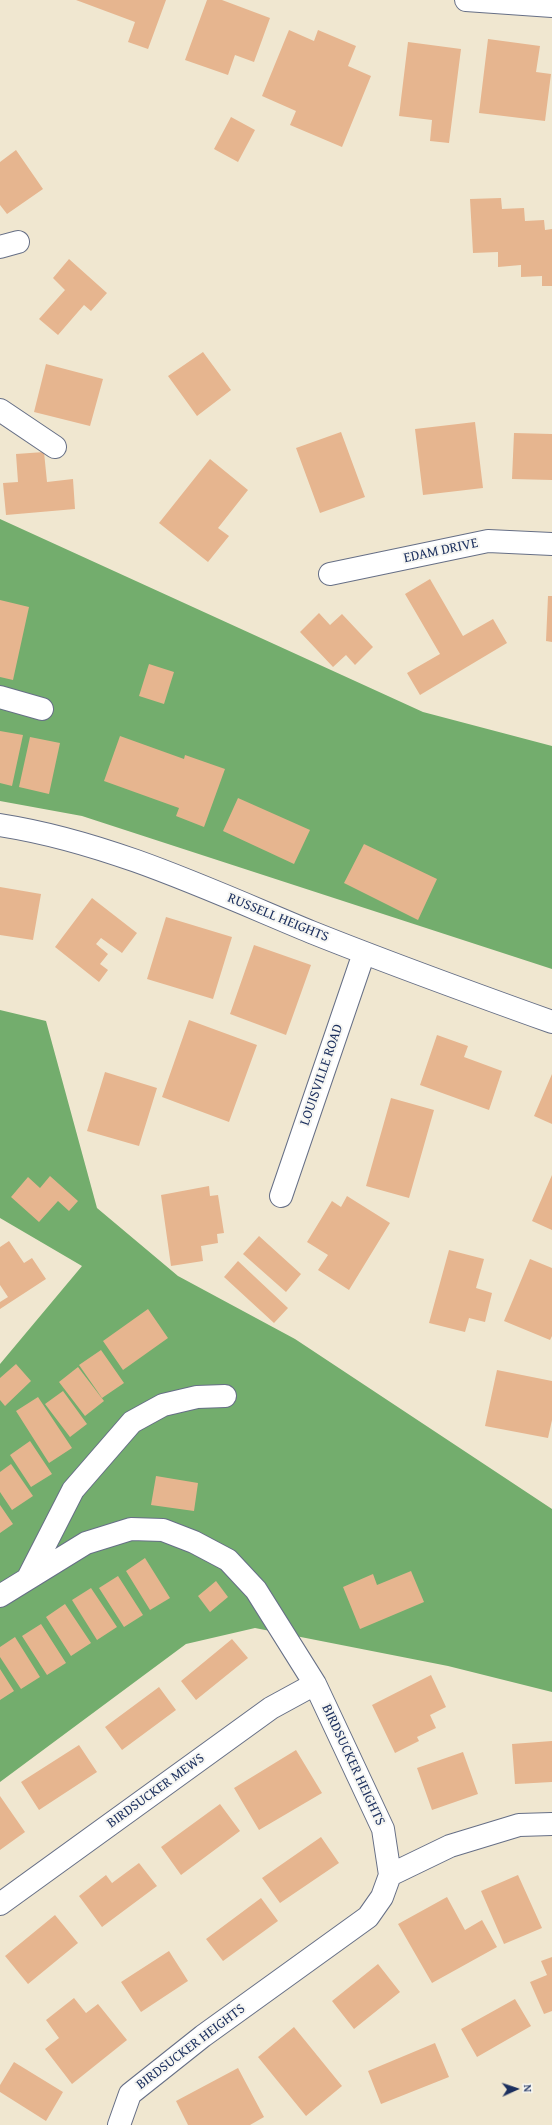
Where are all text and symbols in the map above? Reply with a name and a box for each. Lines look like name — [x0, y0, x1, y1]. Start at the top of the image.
street label: EDAM DRIVE — [402, 535, 480, 567]
street label: RUSSELL HEIGHTS — [225, 890, 331, 946]
street label: LOUISVILLE ROAD — [297, 1022, 347, 1128]
street label: BIRDSUCKER HEIGHTS — [318, 1702, 388, 1828]
street label: BIRDSUCKER MEWS — [104, 1750, 208, 1832]
street label: BIRDSUCKER HEIGHTS — [133, 2001, 249, 2093]
north arrow — [496, 2069, 536, 2109]
text: N — [520, 2084, 536, 2092]

